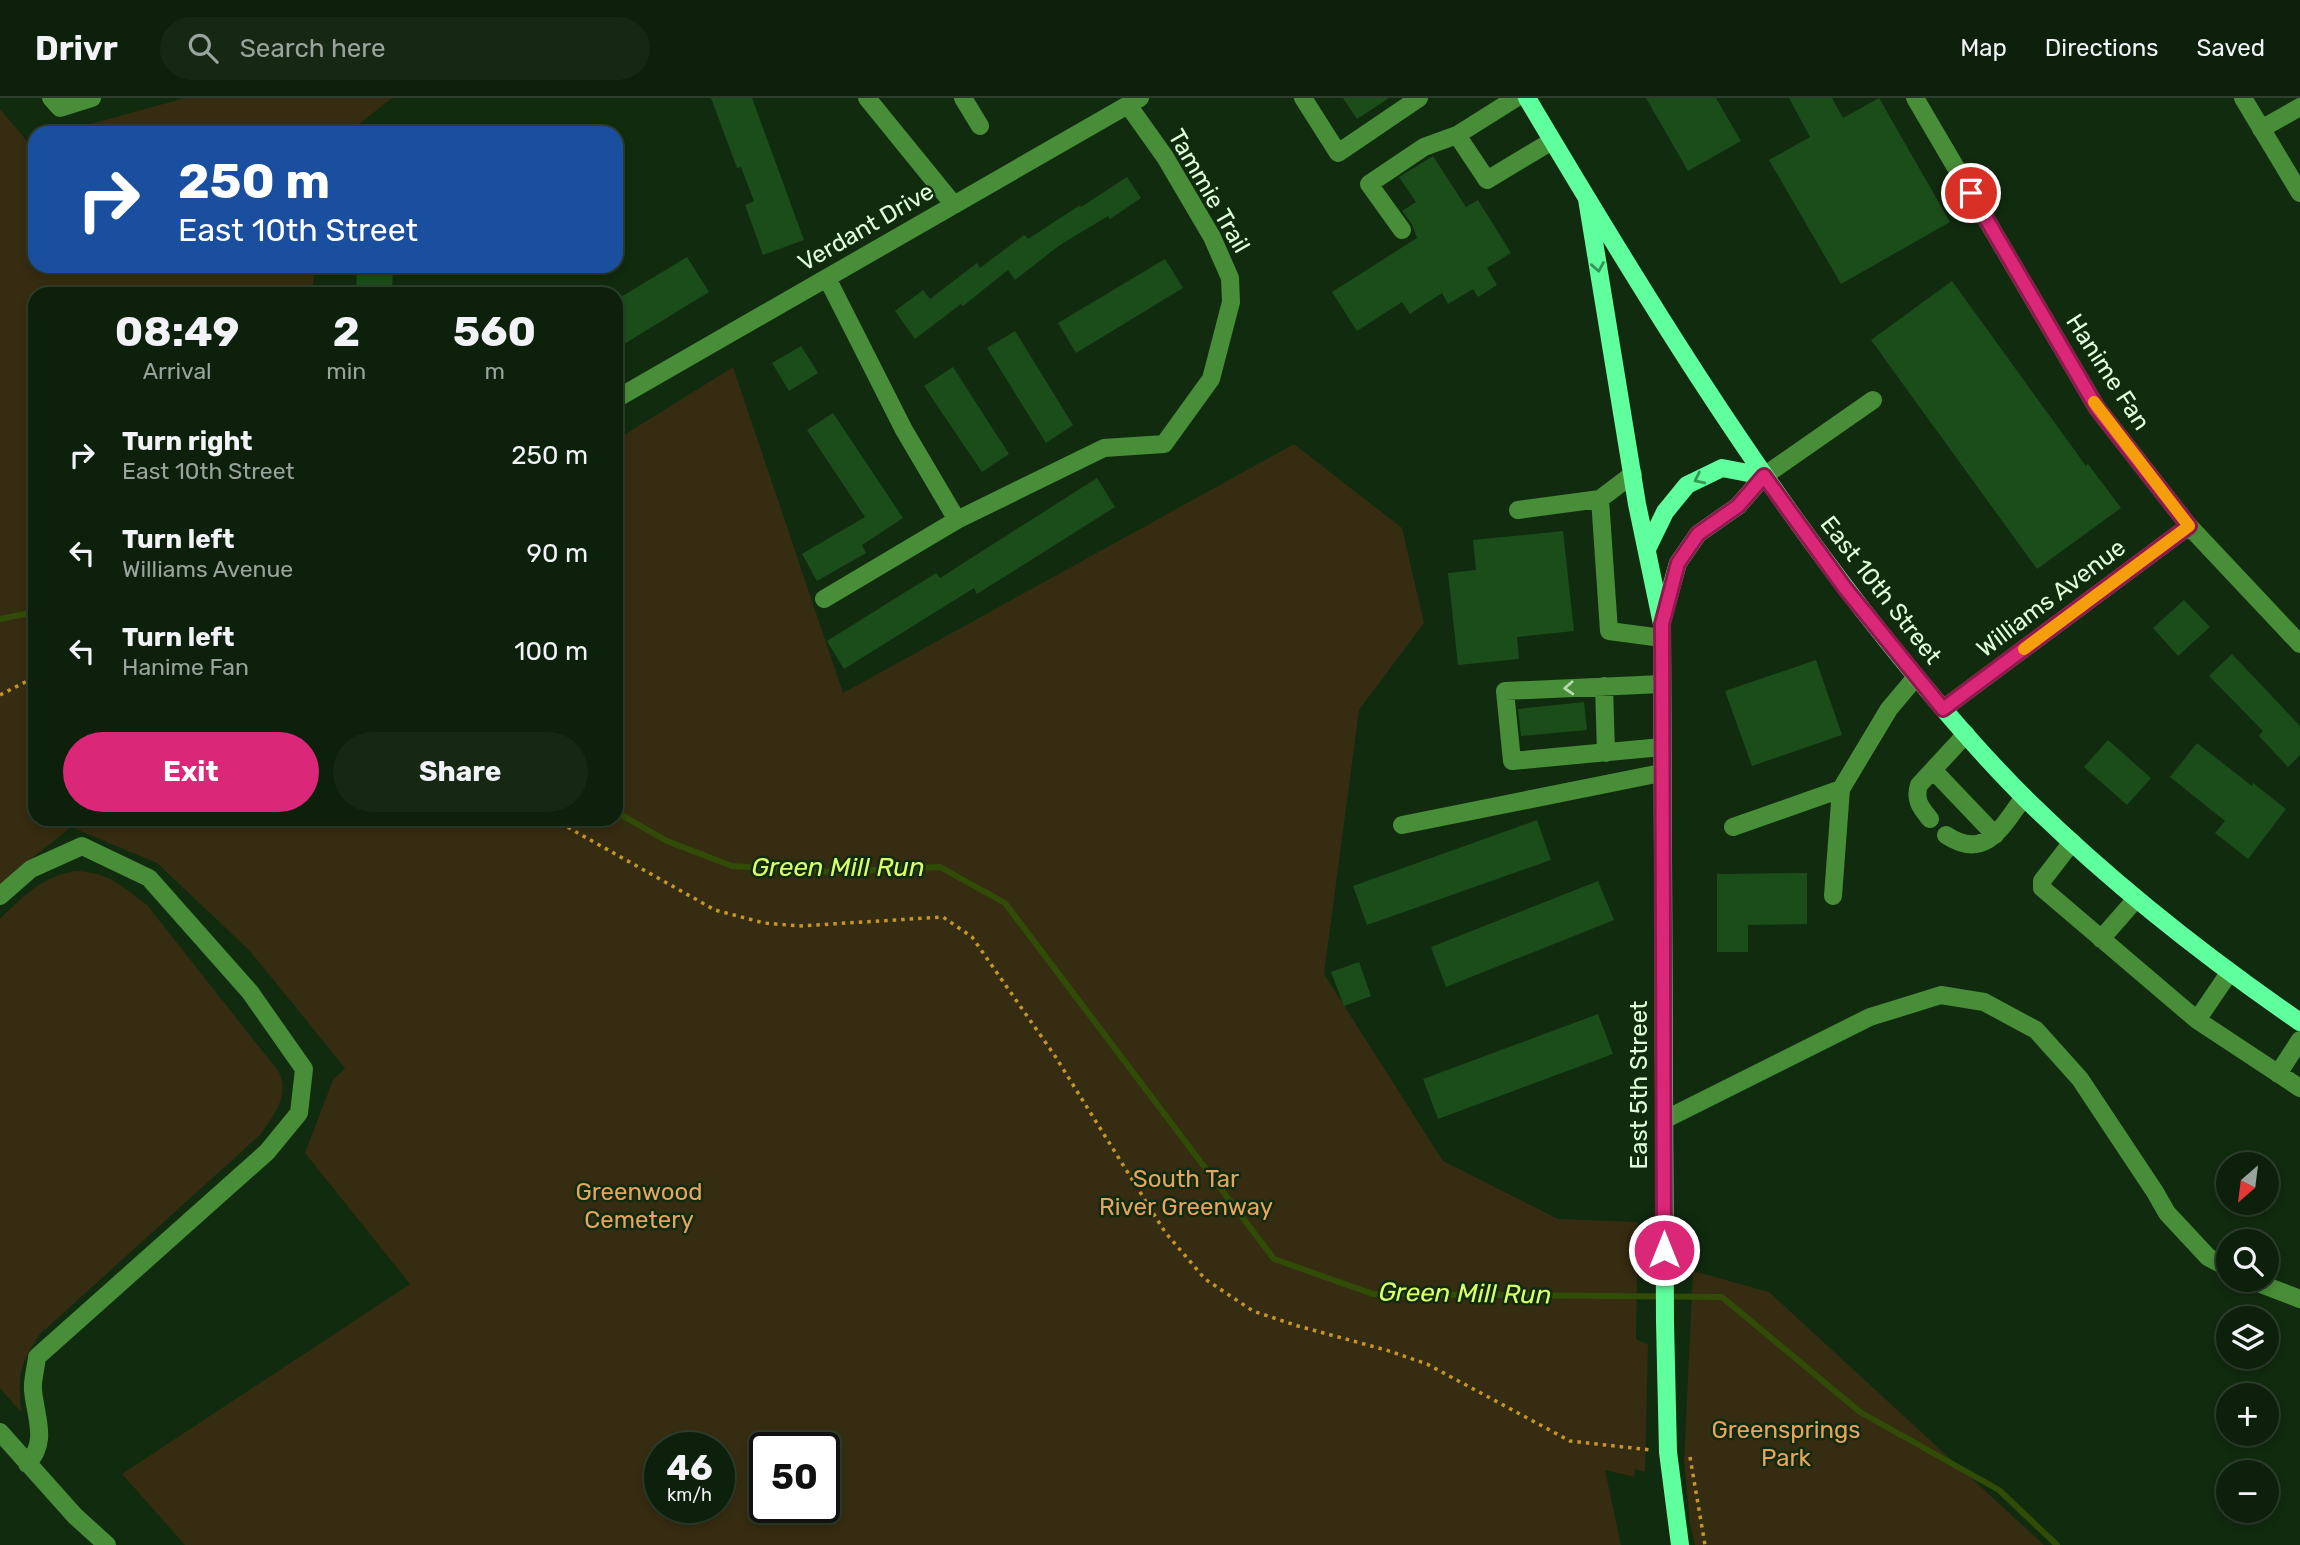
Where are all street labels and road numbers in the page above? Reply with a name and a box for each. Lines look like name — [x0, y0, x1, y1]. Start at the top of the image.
street label: Tammie Trail — [1162, 124, 1256, 258]
street label: Verdant Drive — [793, 177, 939, 277]
street label: Hanime Fan — [2060, 309, 2156, 435]
street label: East 10th Street — [1815, 510, 1947, 670]
street label: Williams Avenue — [1971, 533, 2131, 663]
street label: East 5th Street — [1625, 1001, 1653, 1169]

